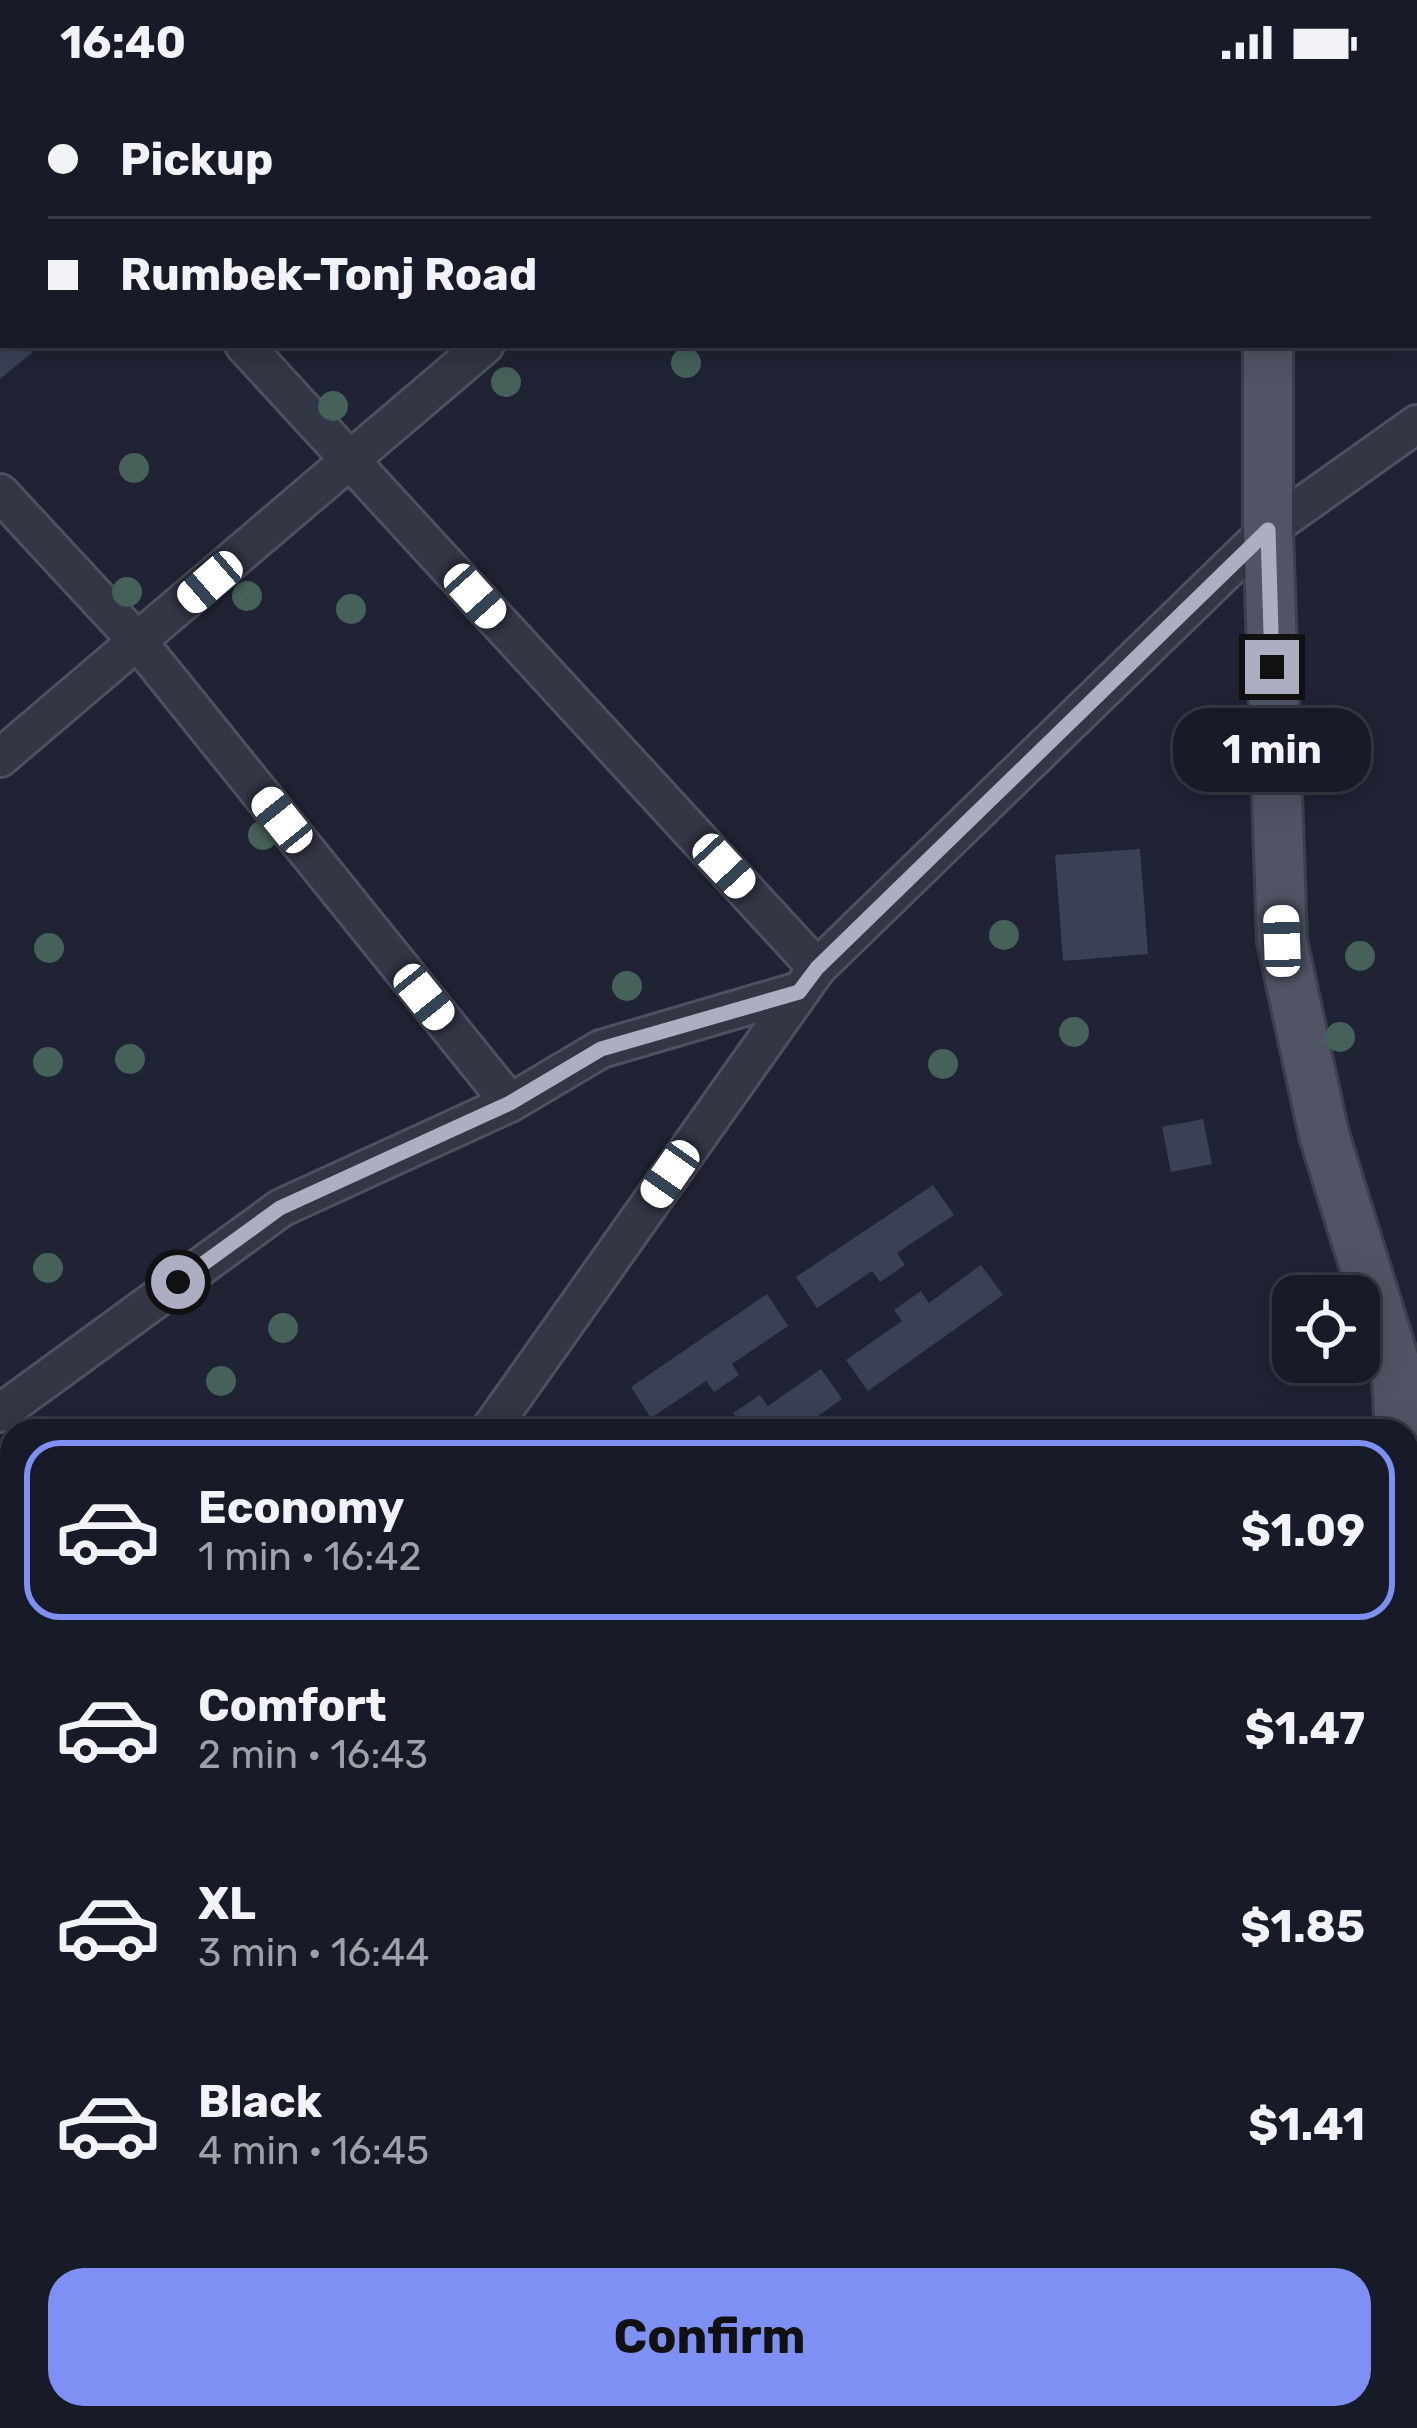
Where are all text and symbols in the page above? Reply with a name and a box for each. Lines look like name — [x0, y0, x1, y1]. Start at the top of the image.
text: 16:40 — [60, 16, 186, 69]
text: Pickup — [120, 133, 273, 186]
text: Rumbek-Tonj Road — [120, 248, 537, 301]
car — [171, 545, 249, 619]
car — [438, 557, 512, 635]
route end — [1245, 640, 1299, 694]
callout: 1 min — [1173, 709, 1371, 793]
text: 1 min — [1222, 727, 1322, 773]
car — [245, 781, 319, 859]
car — [686, 827, 762, 905]
car — [1263, 904, 1301, 978]
car — [387, 958, 461, 1036]
car — [635, 1134, 705, 1214]
route start — [151, 1255, 205, 1309]
map controls — [1272, 1275, 1380, 1383]
button: locate — [1272, 1275, 1380, 1383]
icon: car — [54, 1476, 162, 1584]
text: Economy — [198, 1481, 404, 1534]
text: $1.09 — [1241, 1504, 1365, 1557]
text: 1 min · 16:42 — [198, 1534, 421, 1580]
icon: car — [54, 1674, 162, 1782]
text: Comfort — [198, 1679, 387, 1732]
text: $1.47 — [1245, 1702, 1365, 1755]
text: 2 min · 16:43 — [198, 1732, 428, 1778]
icon: car — [54, 1872, 162, 1980]
text: XL — [198, 1877, 256, 1930]
text: $1.85 — [1240, 1900, 1365, 1953]
text: 3 min · 16:44 — [198, 1930, 429, 1976]
icon: car — [54, 2070, 162, 2178]
text: Black — [198, 2075, 322, 2128]
text: $1.41 — [1248, 2098, 1365, 2151]
text: 4 min · 16:45 — [198, 2128, 429, 2174]
button: Confirm — [48, 2268, 1371, 2406]

